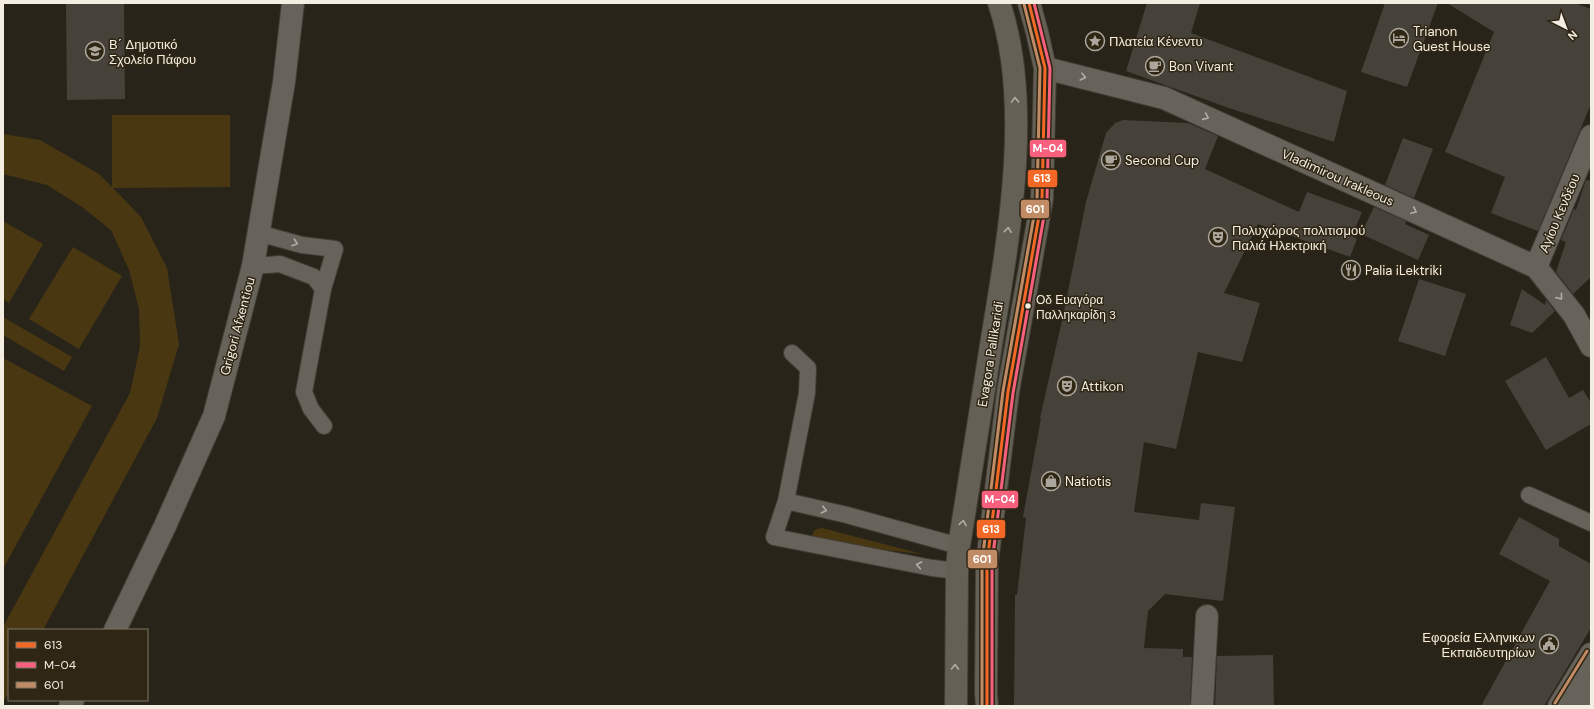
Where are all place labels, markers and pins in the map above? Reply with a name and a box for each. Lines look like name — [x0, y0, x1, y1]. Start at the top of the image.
place label: Trianon Guest House — [1413, 23, 1490, 55]
hotel icon: Trianon Guest House — [1388, 27, 1410, 49]
place icon: Πλατεία Κένεντυ — [1084, 30, 1106, 52]
place label: Πλατεία Κένεντυ — [1109, 33, 1203, 50]
place label: Β΄ Δημοτικό Σχολείο Πάφου — [109, 36, 196, 68]
school or university icon: Β΄ Δημοτικό Σχολείο Πάφου — [84, 40, 106, 62]
cafe icon: Bon Vivant — [1144, 55, 1166, 77]
place label: Bon Vivant — [1169, 58, 1233, 75]
cafe icon: Second Cup — [1100, 149, 1122, 171]
place label: Second Cup — [1125, 152, 1199, 169]
place label: Πολυχώρος πολιτισμού Παλιά Ηλεκτρική — [1232, 222, 1365, 254]
theatre icon: Πολυχώρος πολιτισμού Παλιά Ηλεκτρική — [1207, 226, 1229, 248]
restaurant icon: Palia iLektriki — [1340, 259, 1362, 281]
place label: Palia iLektriki — [1365, 262, 1442, 279]
place label: Οδ Ευαγόρα Παλληκαρίδη 3 — [1036, 292, 1116, 323]
marker: Οδ Ευαγόρα Παλληκαρίδη 3 — [1023, 301, 1033, 311]
theatre icon: Attikon — [1056, 375, 1078, 397]
place label: Attikon — [1081, 378, 1124, 395]
shop icon: Natiotis — [1040, 470, 1062, 492]
place label: Natiotis — [1065, 473, 1111, 490]
place label: Εφορεία Ελληνικων Εκπαιδευτηρίων — [1422, 629, 1535, 661]
public building icon: Εφορεία Ελληνικων Εκπαιδευτηρίων — [1538, 633, 1560, 655]

